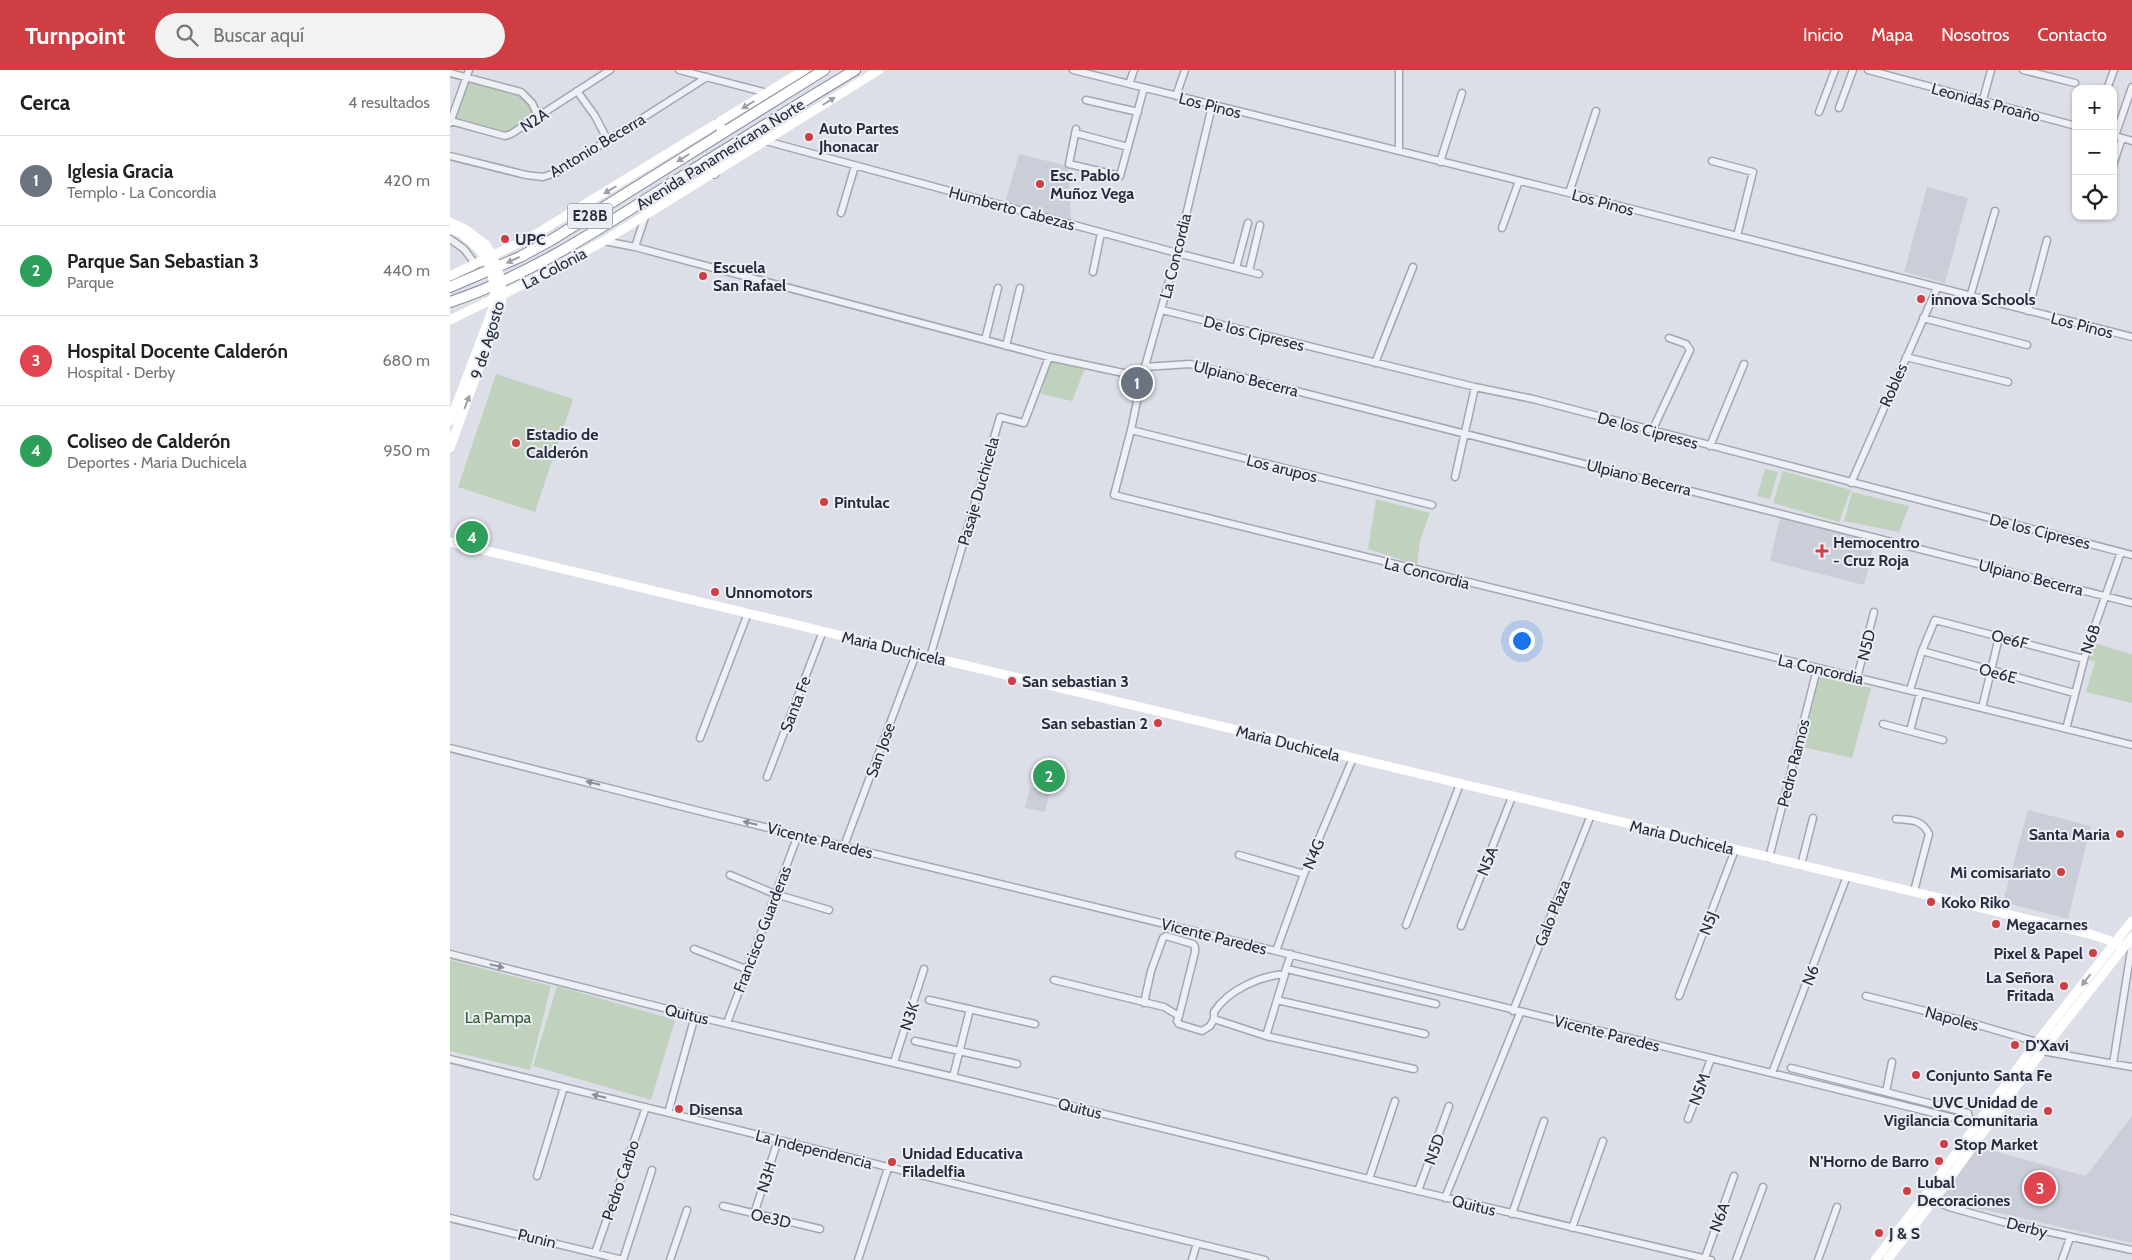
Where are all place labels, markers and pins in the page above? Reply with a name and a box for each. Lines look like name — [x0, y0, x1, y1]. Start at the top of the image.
place label: Auto Partes Jhonacar — [818, 119, 899, 156]
marker: Auto Partes Jhonacar — [803, 131, 815, 143]
place label: Esc. Pablo Muñoz Vega — [1050, 166, 1134, 203]
marker: Esc. Pablo Muñoz Vega — [1034, 178, 1046, 190]
place label: UPC — [515, 230, 546, 249]
marker: UPC — [499, 233, 511, 245]
place label: Escuela San Rafael — [713, 258, 786, 295]
marker: Escuela San Rafael — [697, 270, 709, 282]
place label: innova Schools — [1931, 290, 2036, 309]
marker: innova Schools — [1915, 293, 1927, 305]
pin: 1 — [1121, 364, 1153, 402]
place label: Estadio de Calderón — [526, 425, 598, 462]
marker: Estadio de Calderón — [510, 437, 522, 449]
place label: Pintulac — [834, 493, 890, 512]
marker: Pintulac — [818, 496, 830, 508]
pin: 4 — [456, 518, 488, 556]
place label: Hemocentro - Cruz Roja — [1833, 533, 1920, 570]
marker: Hemocentro - Cruz Roja — [1815, 544, 1829, 558]
place label: Unnomotors — [725, 583, 813, 602]
marker: Unnomotors — [709, 586, 721, 598]
place label: San sebastian 3 — [1022, 672, 1129, 691]
marker: San sebastian 3 — [1006, 675, 1018, 687]
place label: San sebastian 2 — [1041, 714, 1148, 733]
marker: San sebastian 2 — [1152, 717, 1164, 729]
pin: 2 — [1033, 757, 1065, 795]
place label: Santa Maria — [2029, 825, 2110, 844]
marker: Santa Maria — [2114, 828, 2126, 840]
place label: Mi comisariato — [1950, 863, 2051, 882]
marker: Mi comisariato — [2055, 866, 2067, 878]
place label: Koko Riko — [1941, 893, 2010, 912]
marker: Koko Riko — [1925, 896, 1937, 908]
place label: Megacarnes — [2006, 915, 2088, 934]
marker: Megacarnes — [1990, 918, 2002, 930]
place label: Pixel & Papel — [1994, 944, 2083, 963]
marker: Pixel & Papel — [2087, 947, 2099, 959]
place label: La Señora Fritada — [1986, 968, 2054, 1005]
marker: La Señora Fritada — [2058, 980, 2070, 992]
place label: D'Xavi — [2025, 1036, 2069, 1055]
marker: D'Xavi — [2009, 1039, 2021, 1051]
place label: Conjunto Santa Fe — [1926, 1066, 2052, 1085]
marker: Conjunto Santa Fe — [1910, 1069, 1922, 1081]
place label: UVC Unidad de Vigilancia Comunitaria — [1884, 1093, 2038, 1130]
place label: Disensa — [689, 1100, 743, 1119]
marker: Disensa — [673, 1103, 685, 1115]
marker: UVC Unidad de Vigilancia Comunitaria — [2042, 1105, 2054, 1117]
place label: Stop Market — [1954, 1135, 2039, 1154]
marker: Stop Market — [1938, 1138, 1950, 1150]
place label: Unidad Educativa Filadelfia — [902, 1144, 1023, 1181]
place label: N'Horno de Barro — [1809, 1152, 1929, 1171]
marker: N'Horno de Barro — [1933, 1155, 1945, 1167]
marker: Unidad Educativa Filadelfia — [886, 1156, 898, 1168]
pin: 3 — [2024, 1169, 2056, 1207]
place label: Lubal Decoraciones — [1917, 1173, 2010, 1210]
marker: Lubal Decoraciones — [1901, 1185, 1913, 1197]
place label: J & S — [1888, 1224, 1920, 1243]
marker: J & S — [1873, 1227, 1885, 1239]

